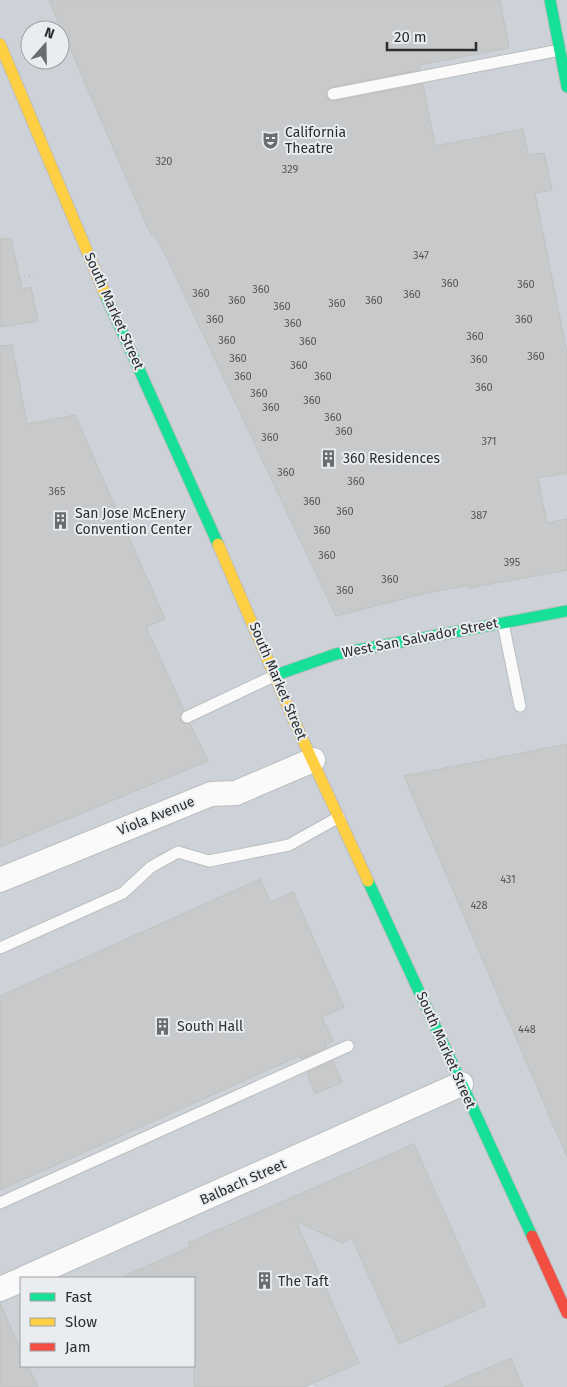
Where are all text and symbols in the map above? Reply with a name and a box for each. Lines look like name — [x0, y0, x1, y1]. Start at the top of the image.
north arrow — [20, 20, 70, 70]
scale bar — [387, 20, 476, 52]
text: N — [42, 24, 57, 43]
text: 20 m — [394, 28, 427, 46]
place label: California Theatre — [285, 124, 346, 157]
theatre icon: California Theatre — [261, 130, 281, 150]
house number: 320 — [156, 155, 172, 168]
house number: 329 — [282, 163, 298, 176]
house number: 347 — [413, 249, 429, 262]
street label: South Market Street — [81, 250, 148, 373]
house number: 360 — [441, 277, 459, 290]
house number: 360 — [517, 278, 535, 291]
house number: 360 — [252, 283, 270, 296]
house number: 360 — [192, 287, 210, 300]
house number: 360 — [403, 288, 421, 301]
house number: 360 — [228, 294, 246, 307]
house number: 360 — [365, 294, 383, 307]
house number: 360 — [328, 297, 346, 310]
house number: 360 — [273, 300, 291, 313]
house number: 360 — [206, 313, 224, 326]
house number: 360 — [515, 313, 533, 326]
house number: 360 — [284, 317, 302, 330]
house number: 360 — [466, 330, 484, 343]
house number: 360 — [218, 334, 236, 347]
house number: 360 — [299, 335, 317, 348]
house number: 360 — [527, 350, 545, 363]
house number: 360 — [229, 352, 247, 365]
house number: 360 — [470, 353, 488, 366]
house number: 360 — [290, 359, 308, 372]
house number: 360 — [234, 370, 252, 383]
house number: 360 — [314, 370, 332, 383]
house number: 360 — [475, 381, 493, 394]
house number: 360 — [250, 387, 268, 400]
house number: 360 — [303, 394, 321, 407]
house number: 360 — [262, 401, 280, 414]
house number: 360 — [324, 411, 342, 424]
house number: 360 — [335, 425, 353, 438]
house number: 360 — [261, 431, 279, 444]
house number: 371 — [482, 435, 496, 448]
building icon: 360 Residences — [319, 448, 339, 468]
place label: 360 Residences — [343, 450, 441, 467]
house number: 360 — [277, 466, 295, 479]
house number: 360 — [347, 475, 365, 488]
house number: 365 — [49, 485, 66, 498]
house number: 360 — [303, 495, 321, 508]
place label: San Jose McEnery Convention Center — [75, 505, 192, 538]
house number: 360 — [336, 505, 354, 518]
house number: 387 — [471, 509, 487, 522]
building icon: San Jose McEnery Convention Center — [51, 511, 71, 531]
house number: 360 — [313, 524, 331, 537]
house number: 360 — [318, 549, 336, 562]
house number: 395 — [504, 556, 521, 569]
house number: 360 — [381, 573, 399, 586]
house number: 360 — [336, 584, 354, 597]
street label: West San Salvador Street — [341, 614, 500, 661]
street label: South Market Street — [246, 620, 311, 743]
street label: Viola Avenue — [115, 793, 197, 839]
house number: 431 — [500, 873, 516, 886]
house number: 428 — [470, 899, 488, 912]
street label: South Market Street — [413, 989, 480, 1112]
building icon: South Hall — [153, 1016, 173, 1036]
place label: South Hall — [177, 1018, 243, 1035]
house number: 448 — [518, 1023, 536, 1036]
street label: Balbach Street — [197, 1155, 290, 1209]
building icon: The Taft — [254, 1271, 274, 1291]
place label: The Taft — [278, 1273, 330, 1290]
legend — [20, 1277, 195, 1367]
text: Fast — [65, 1288, 92, 1306]
text: Slow — [65, 1313, 97, 1331]
text: Jam — [65, 1338, 91, 1356]

